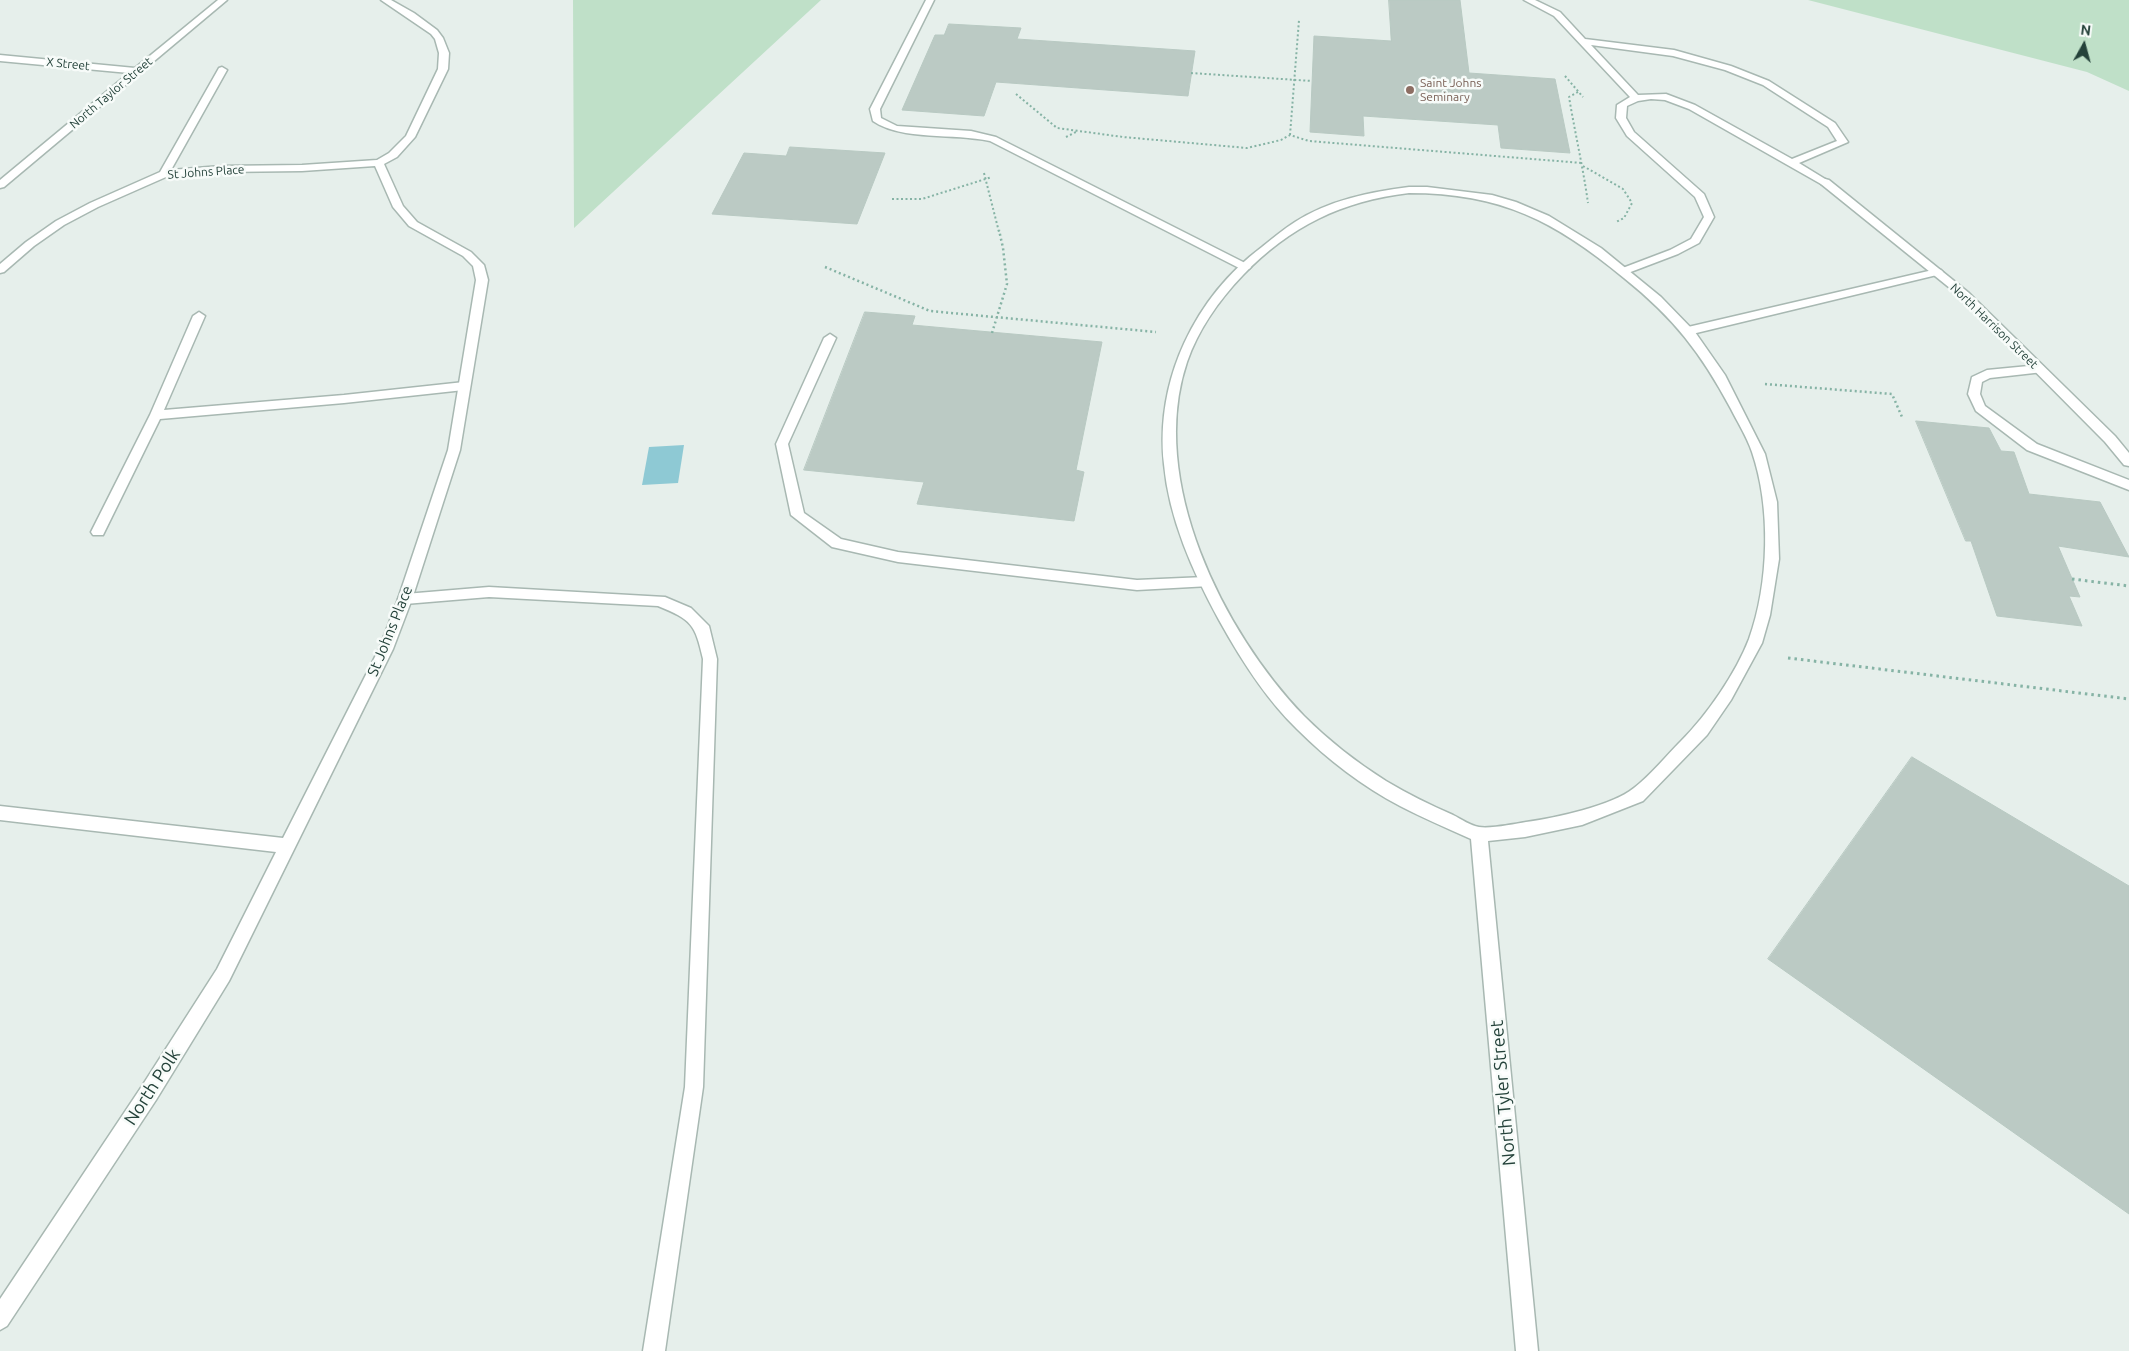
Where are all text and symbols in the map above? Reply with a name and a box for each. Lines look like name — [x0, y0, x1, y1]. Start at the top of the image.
north arrow — [2059, 20, 2109, 70]
text: N — [2080, 22, 2092, 39]
street label: North Taylor Street — [67, 54, 155, 132]
street label: X Street — [46, 55, 90, 73]
place label: Saint Johns Seminary — [1420, 76, 1482, 104]
marker: Saint Johns Seminary — [1404, 84, 1416, 96]
street label: St Johns Place — [167, 162, 245, 182]
street label: North Harrison Street — [1947, 280, 2041, 372]
street label: St Johns Place — [364, 583, 416, 679]
street label: North Tyler Street — [1486, 1019, 1520, 1167]
street label: North Polk — [119, 1045, 185, 1129]

